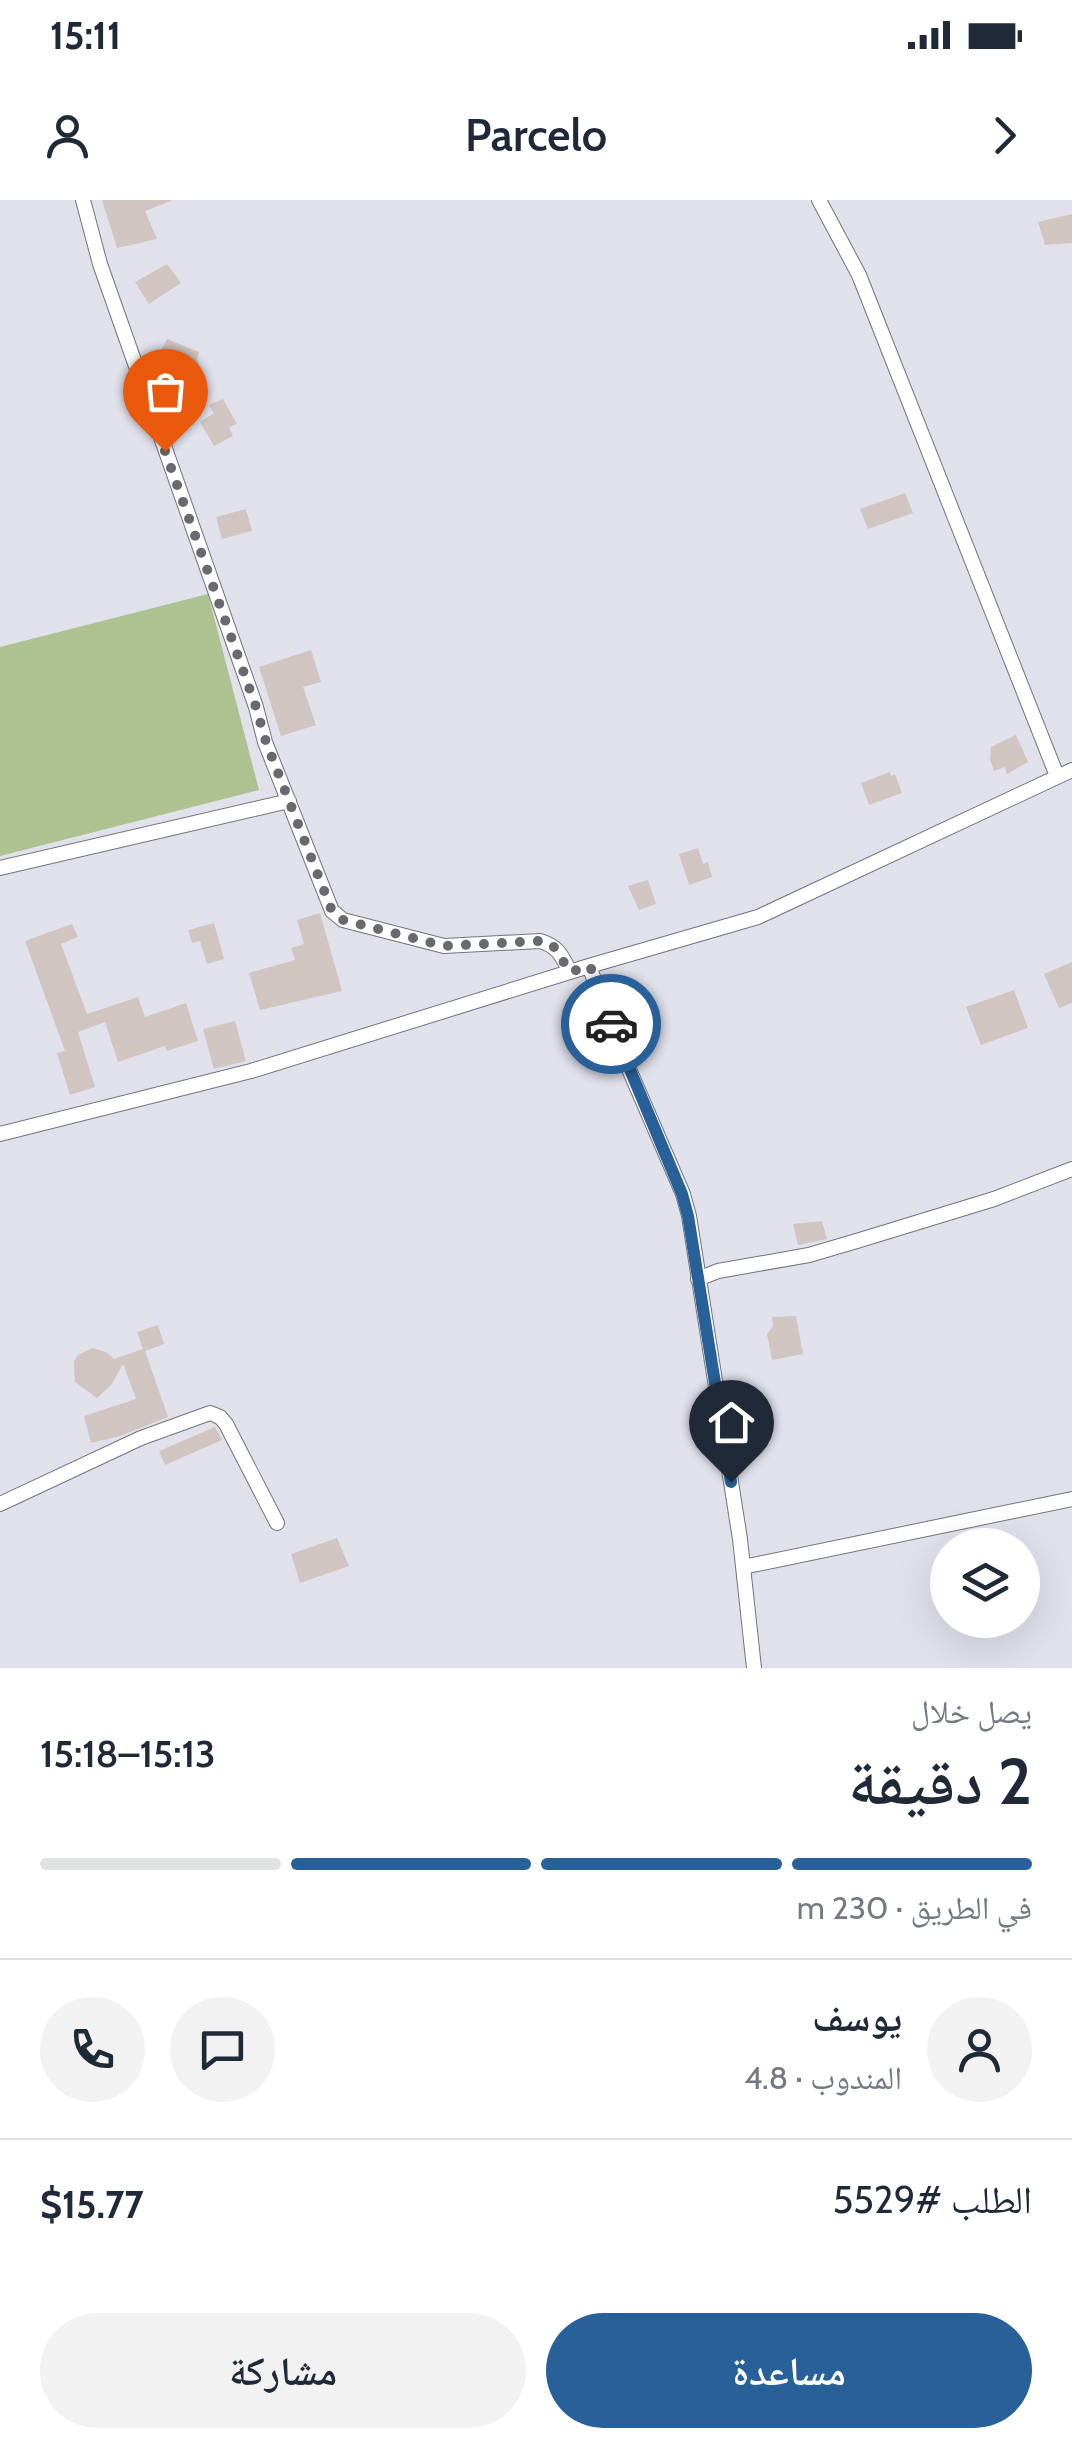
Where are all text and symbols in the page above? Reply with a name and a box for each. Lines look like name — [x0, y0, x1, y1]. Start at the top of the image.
text: 15:11 — [50, 12, 121, 59]
icon: person — [40, 108, 95, 163]
text: Parcelo — [465, 108, 607, 162]
icon: forward — [977, 108, 1032, 163]
pin — [123, 349, 208, 452]
icon: bag — [138, 364, 193, 419]
courier — [561, 974, 661, 1074]
icon: car — [584, 997, 639, 1052]
pin — [689, 1380, 774, 1483]
icon: home — [704, 1395, 759, 1450]
map controls — [930, 1528, 1040, 1638]
button: layers — [930, 1528, 1040, 1638]
text: يصل خلال — [911, 1692, 1032, 1731]
text: 15:13–15:18 — [40, 1730, 216, 1777]
text: 2 دقيقة — [848, 1741, 1032, 1820]
text: في الطريق · 230 m — [797, 1888, 1032, 1927]
text: يوسف — [812, 1994, 902, 2041]
button: phone — [40, 1997, 145, 2102]
button: chat — [170, 1997, 275, 2102]
button: person — [927, 1997, 1032, 2102]
text: المندوب · 4.8 — [744, 2058, 902, 2097]
text: الطلب #5529 — [833, 2176, 1032, 2223]
text: $15.77 — [40, 2181, 144, 2228]
button: مشاركة — [40, 2313, 526, 2428]
button: مساعدة — [546, 2313, 1032, 2428]

